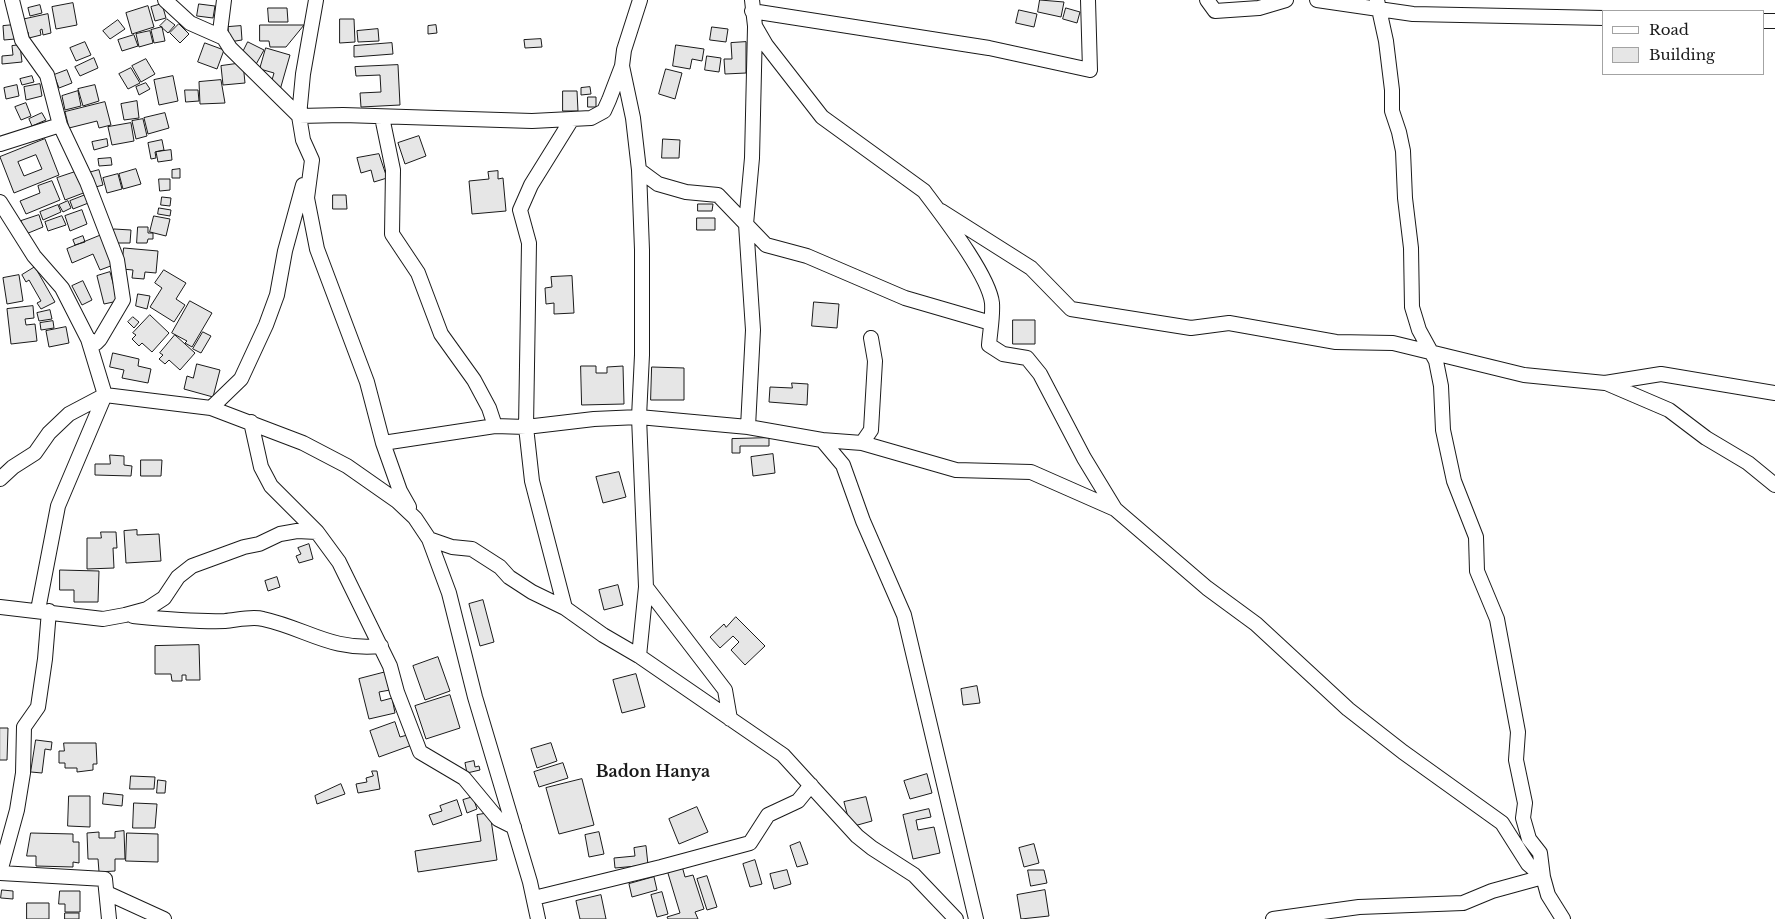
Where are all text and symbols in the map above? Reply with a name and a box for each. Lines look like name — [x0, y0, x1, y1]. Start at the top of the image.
legend — [1602, 10, 1765, 75]
text: Road — [1649, 20, 1689, 39]
text: Building — [1649, 45, 1715, 64]
district label: Badon Hanya — [596, 762, 710, 782]

